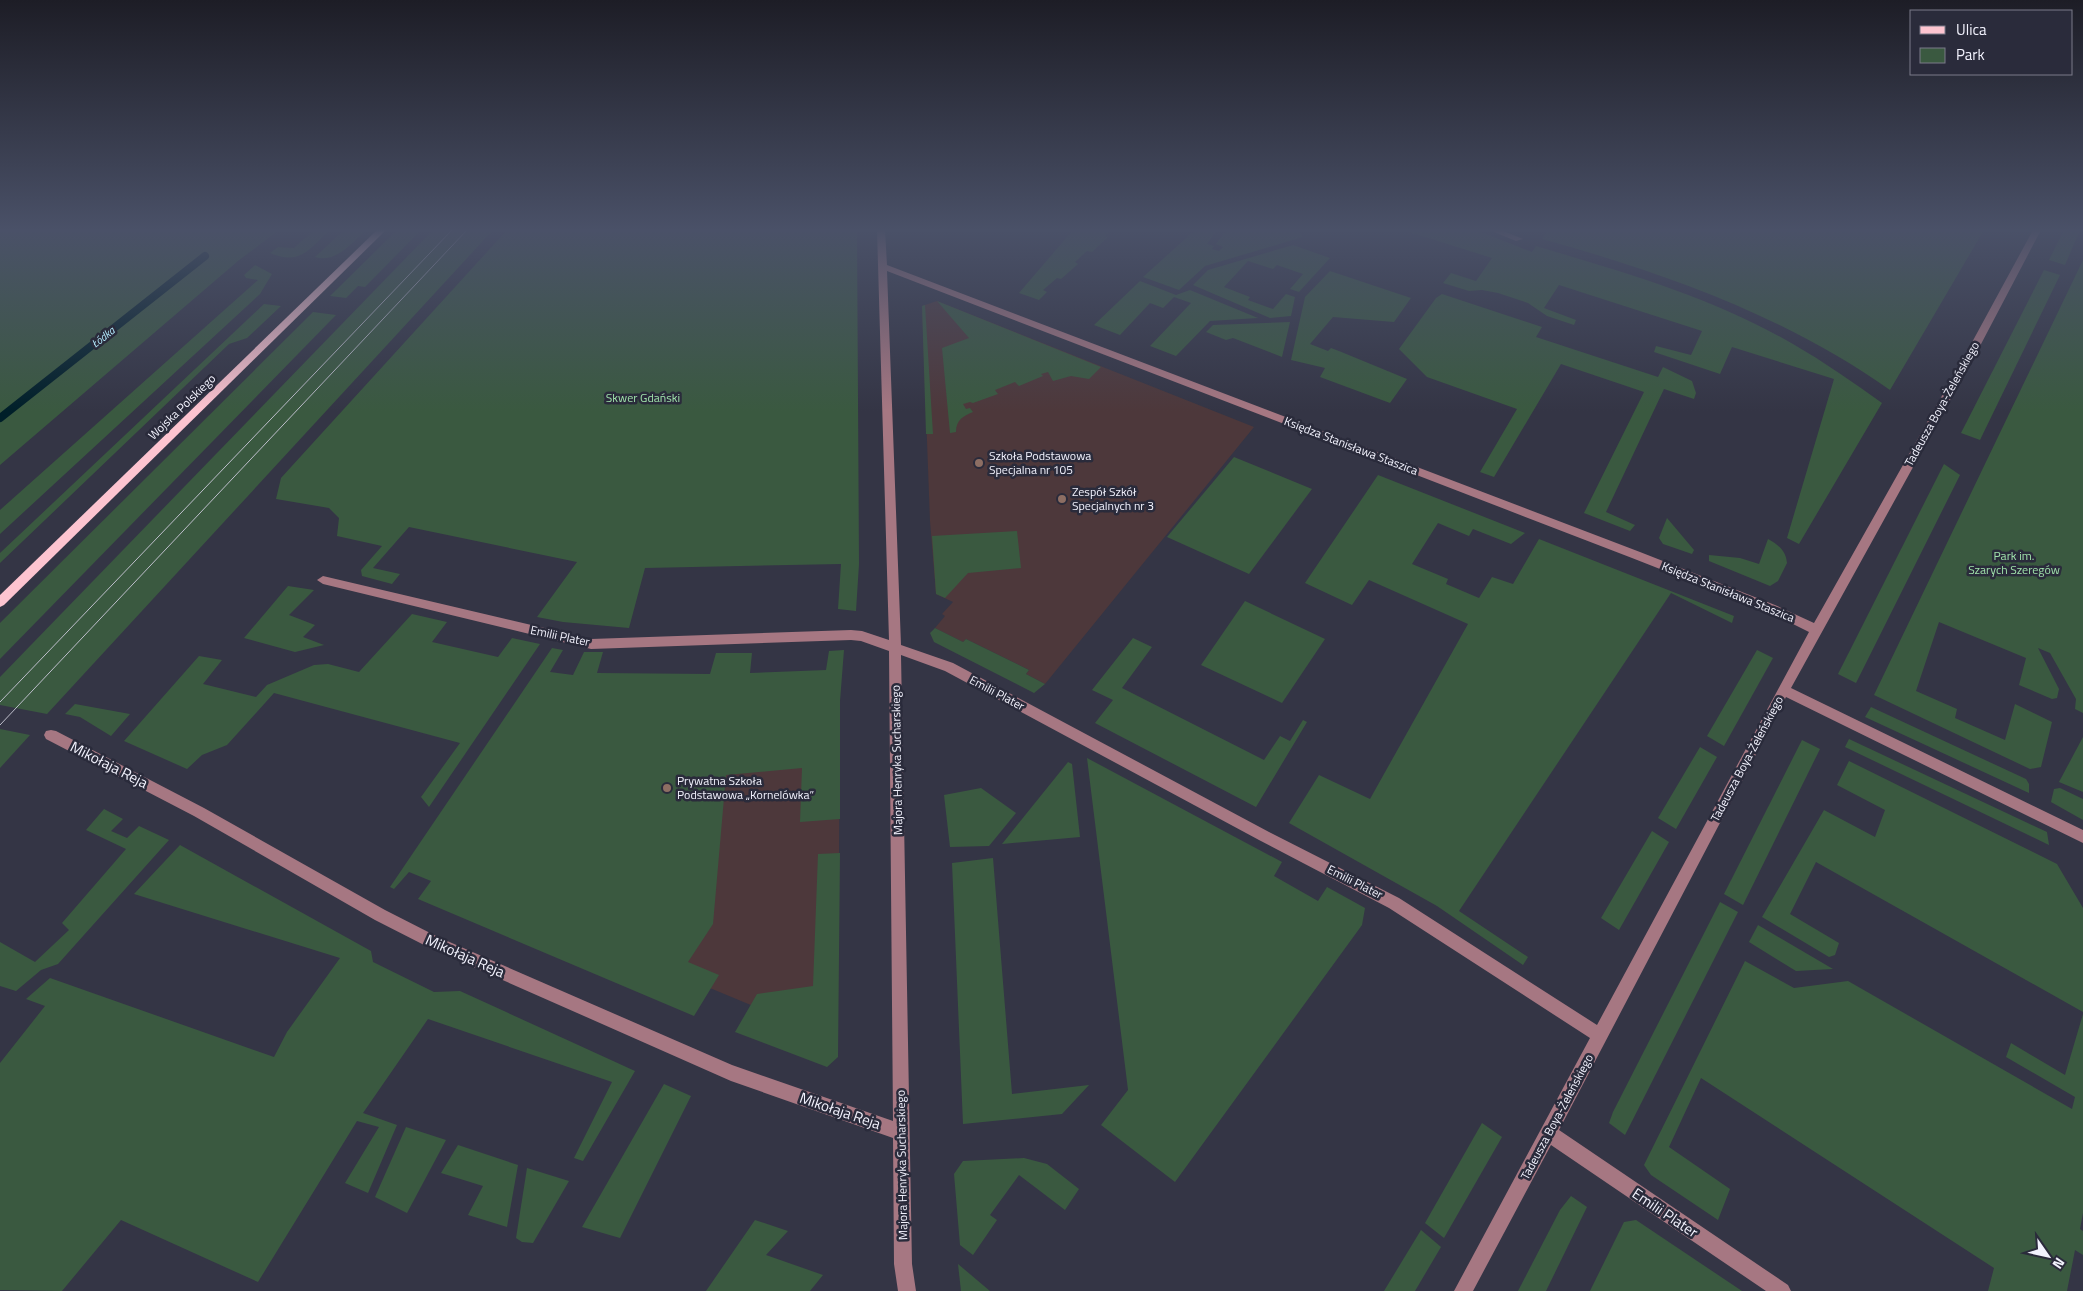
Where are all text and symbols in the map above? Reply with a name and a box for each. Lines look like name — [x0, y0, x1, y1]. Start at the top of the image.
legend — [1910, 10, 2073, 75]
text: Ulica — [1956, 18, 1987, 41]
text: Park — [1956, 43, 1985, 66]
water label: Łódka — [88, 322, 118, 351]
street label: Tadeusza Boya-Żeleńskiego — [1899, 338, 1984, 470]
street label: Wojska Polskiego — [143, 369, 220, 444]
park label: Skwer Gdański — [606, 388, 680, 407]
street label: Księdza Stanisława Staszica — [1282, 411, 1421, 480]
place label: Szkoła Podstawowa Specjalna nr 105 — [989, 446, 1091, 479]
marker: Szkoła Podstawowa Specjalna nr 105 — [973, 457, 985, 469]
place label: Zespół Szkół Specjalnych nr 3 — [1072, 482, 1154, 515]
marker: Zespół Szkół Specjalnych nr 3 — [1056, 493, 1068, 505]
park label: Park im. Szarych Szeregów — [1968, 546, 2060, 579]
street label: Księdza Stanisława Staszica — [1659, 556, 1798, 627]
street label: Emilii Plater — [529, 620, 592, 651]
street label: Emilii Plater — [966, 670, 1028, 715]
street label: Majora Henryka Sucharskiego — [886, 685, 907, 835]
street label: Tadeusza Boya-Żeleńskiego — [1705, 692, 1788, 825]
street label: Mikołaja Reja — [66, 735, 153, 794]
place label: Prywatna Szkoła Podstawowa „Kornelówka” — [677, 771, 815, 804]
marker: Prywatna Szkoła Podstawowa „Kornelówka” — [661, 782, 673, 794]
street label: Emilii Plater — [1324, 859, 1386, 904]
street label: Mikołaja Reja — [422, 928, 509, 983]
street label: Tadeusza Boya-Żeleńskiego — [1515, 1050, 1598, 1183]
street label: Mikołaja Reja — [796, 1086, 884, 1135]
street label: Majora Henryka Sucharskiego — [891, 1090, 912, 1240]
street label: Emilii Plater — [1628, 1182, 1703, 1243]
north arrow — [2023, 1231, 2073, 1281]
text: N — [2048, 1254, 2071, 1273]

